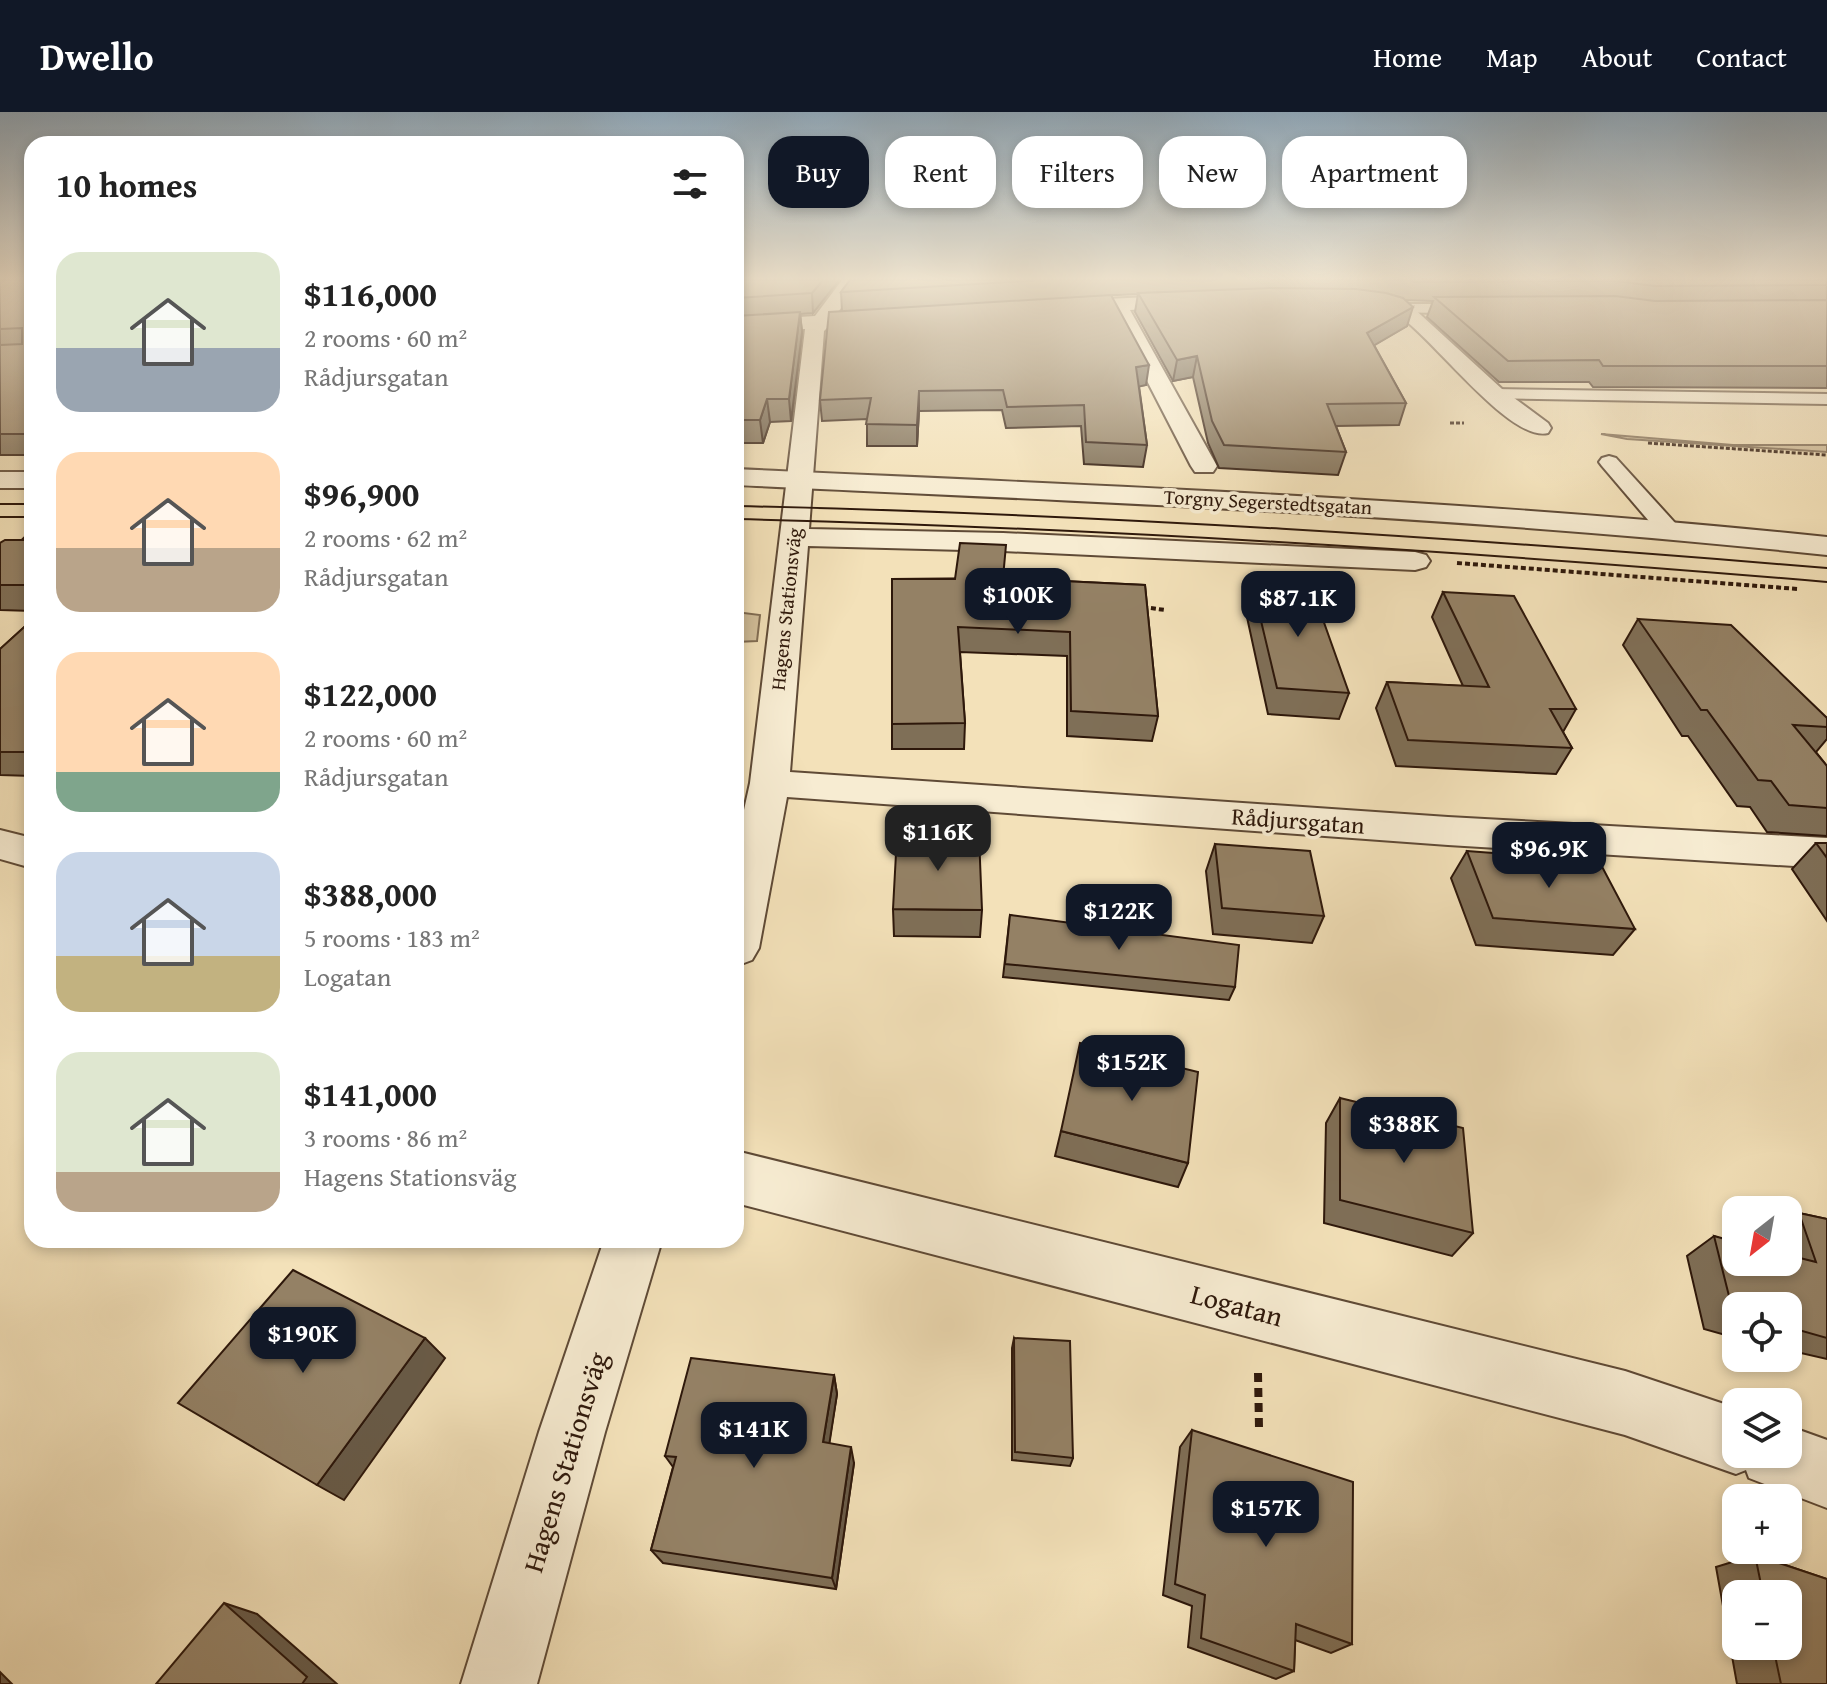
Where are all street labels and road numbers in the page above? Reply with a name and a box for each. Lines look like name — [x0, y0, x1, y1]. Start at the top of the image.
street label: Torgny Segerstedtsgatan — [1163, 482, 1373, 521]
street label: Hagens Stationsväg — [763, 526, 808, 692]
street label: Rådjursgatan — [1230, 798, 1366, 843]
street label: Logatan — [1186, 1273, 1288, 1337]
street label: Hagens Stationsväg — [511, 1346, 618, 1577]

